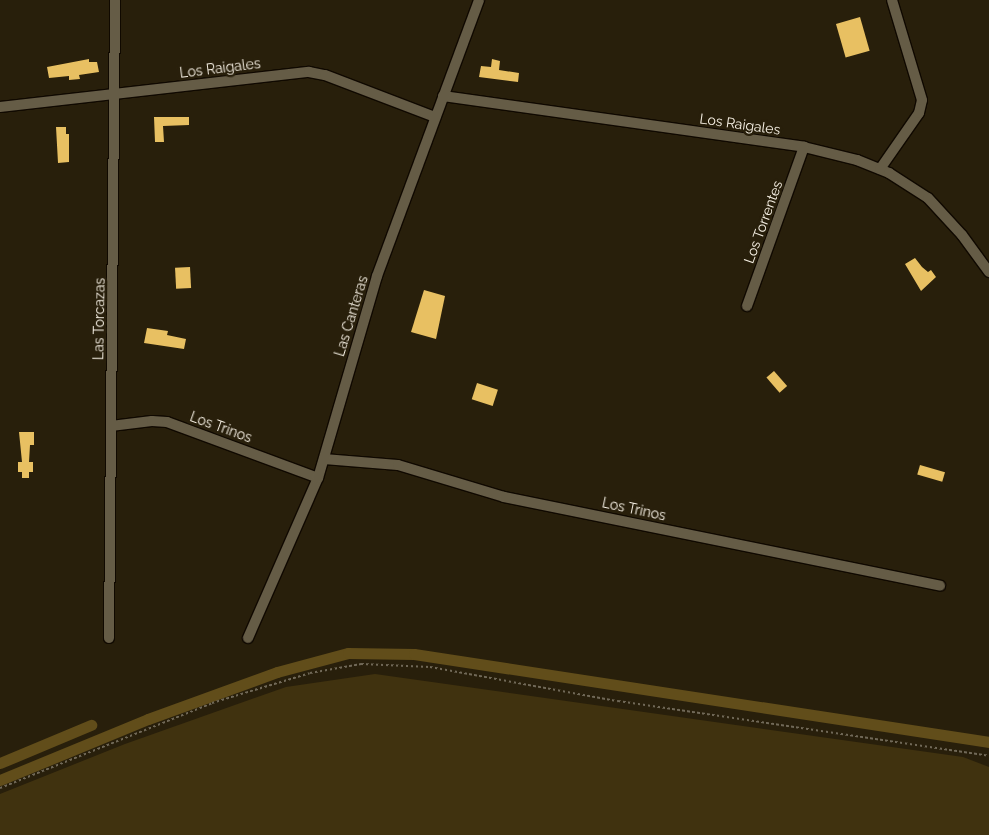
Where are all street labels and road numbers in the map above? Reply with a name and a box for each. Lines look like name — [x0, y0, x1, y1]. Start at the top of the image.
street label: Los Raigales — [179, 55, 261, 81]
street label: Los Raigales — [699, 110, 781, 138]
street label: Los Torrentes — [740, 178, 786, 266]
street label: Las Canteras — [331, 274, 371, 358]
street label: Las Torcazas — [90, 278, 108, 360]
street label: Los Trinos — [188, 408, 254, 446]
street label: Los Trinos — [600, 494, 668, 524]

